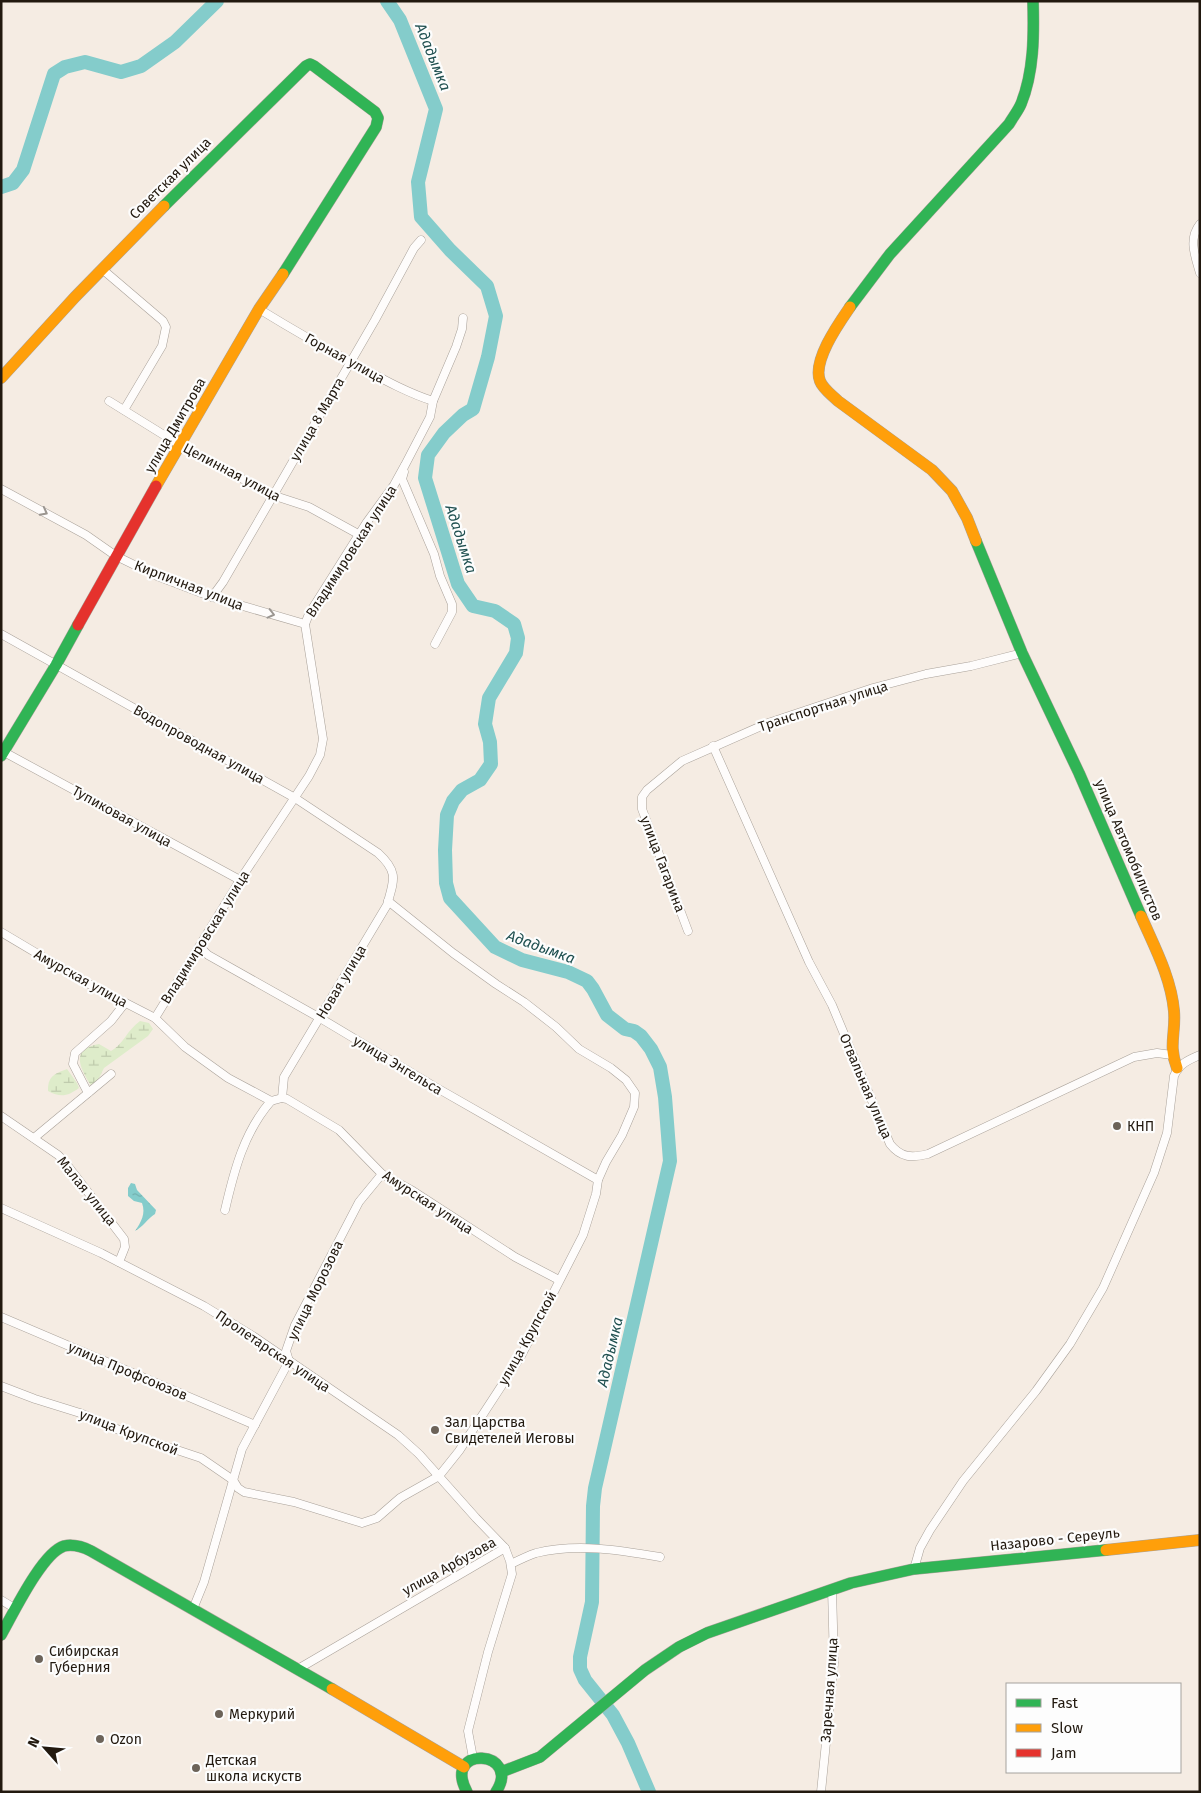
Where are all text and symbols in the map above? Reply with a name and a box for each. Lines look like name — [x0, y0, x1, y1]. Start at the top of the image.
water label: Ададымка — [411, 20, 455, 93]
street label: Советская улица — [126, 134, 215, 223]
street label: Горная улица — [302, 330, 388, 387]
street label: улица 8 Марта — [287, 374, 348, 464]
street label: улица Дмитрова — [141, 375, 210, 476]
street label: Целинная улица — [180, 440, 283, 505]
street label: Владимировская улица — [302, 482, 401, 621]
water label: Ададымка — [441, 501, 481, 576]
one-way arrow — [39, 506, 48, 516]
street label: Кирпичная улица — [132, 557, 246, 614]
one-way arrow — [266, 608, 275, 619]
street label: Транспортная улица — [756, 678, 890, 735]
street label: Водопроводная улица — [130, 701, 267, 788]
street label: улица Автомобилистов — [1091, 777, 1166, 923]
street label: Тупиковая улица — [69, 782, 175, 851]
street label: улица Гагарина — [636, 814, 689, 915]
street label: Владимировская улица — [157, 867, 254, 1007]
water label: Ададымка — [503, 926, 578, 968]
street label: Новая улица — [313, 942, 370, 1022]
street label: Амурская улица — [31, 946, 131, 1011]
street label: Отвальная улица — [836, 1031, 895, 1142]
street label: улица Энгельса — [350, 1032, 445, 1099]
place label: КНП — [1127, 1118, 1154, 1135]
marker: КНП — [1111, 1120, 1123, 1132]
street label: Малая улица — [53, 1153, 120, 1230]
street label: Амурская улица — [379, 1167, 476, 1238]
street label: улица Морозова — [284, 1238, 347, 1343]
street label: улица Крупской — [495, 1288, 560, 1388]
street label: Пролетарская улица — [212, 1307, 333, 1396]
water label: Ададымка — [593, 1315, 627, 1390]
street label: улица Профсоюзов — [65, 1339, 190, 1404]
street label: улица Крупской — [77, 1406, 181, 1459]
place label: Зал Царства Свидетелей Иеговы — [445, 1414, 574, 1447]
marker: Зал Царства Свидетелей Иеговы — [429, 1424, 441, 1436]
street label: Назарово - Сереуль — [989, 1524, 1121, 1555]
street label: улица Арбузова — [399, 1534, 499, 1599]
street label: Заречная улица — [817, 1637, 842, 1743]
place label: Сибирская Губерния — [49, 1643, 119, 1676]
marker: Сибирская Губерния — [33, 1653, 45, 1665]
legend — [1006, 1683, 1181, 1773]
text: Fast — [1051, 1694, 1078, 1712]
place label: Меркурий — [229, 1706, 295, 1723]
marker: Меркурий — [213, 1708, 225, 1720]
text: Slow — [1051, 1719, 1083, 1737]
north arrow — [20, 1723, 70, 1773]
place label: Ozon — [110, 1731, 142, 1748]
marker: Ozon — [94, 1733, 106, 1745]
text: N — [24, 1734, 44, 1750]
text: Jam — [1051, 1744, 1077, 1762]
place label: Детская школа искуств — [205, 1752, 302, 1785]
marker: Детская школа искуств — [190, 1762, 202, 1774]

